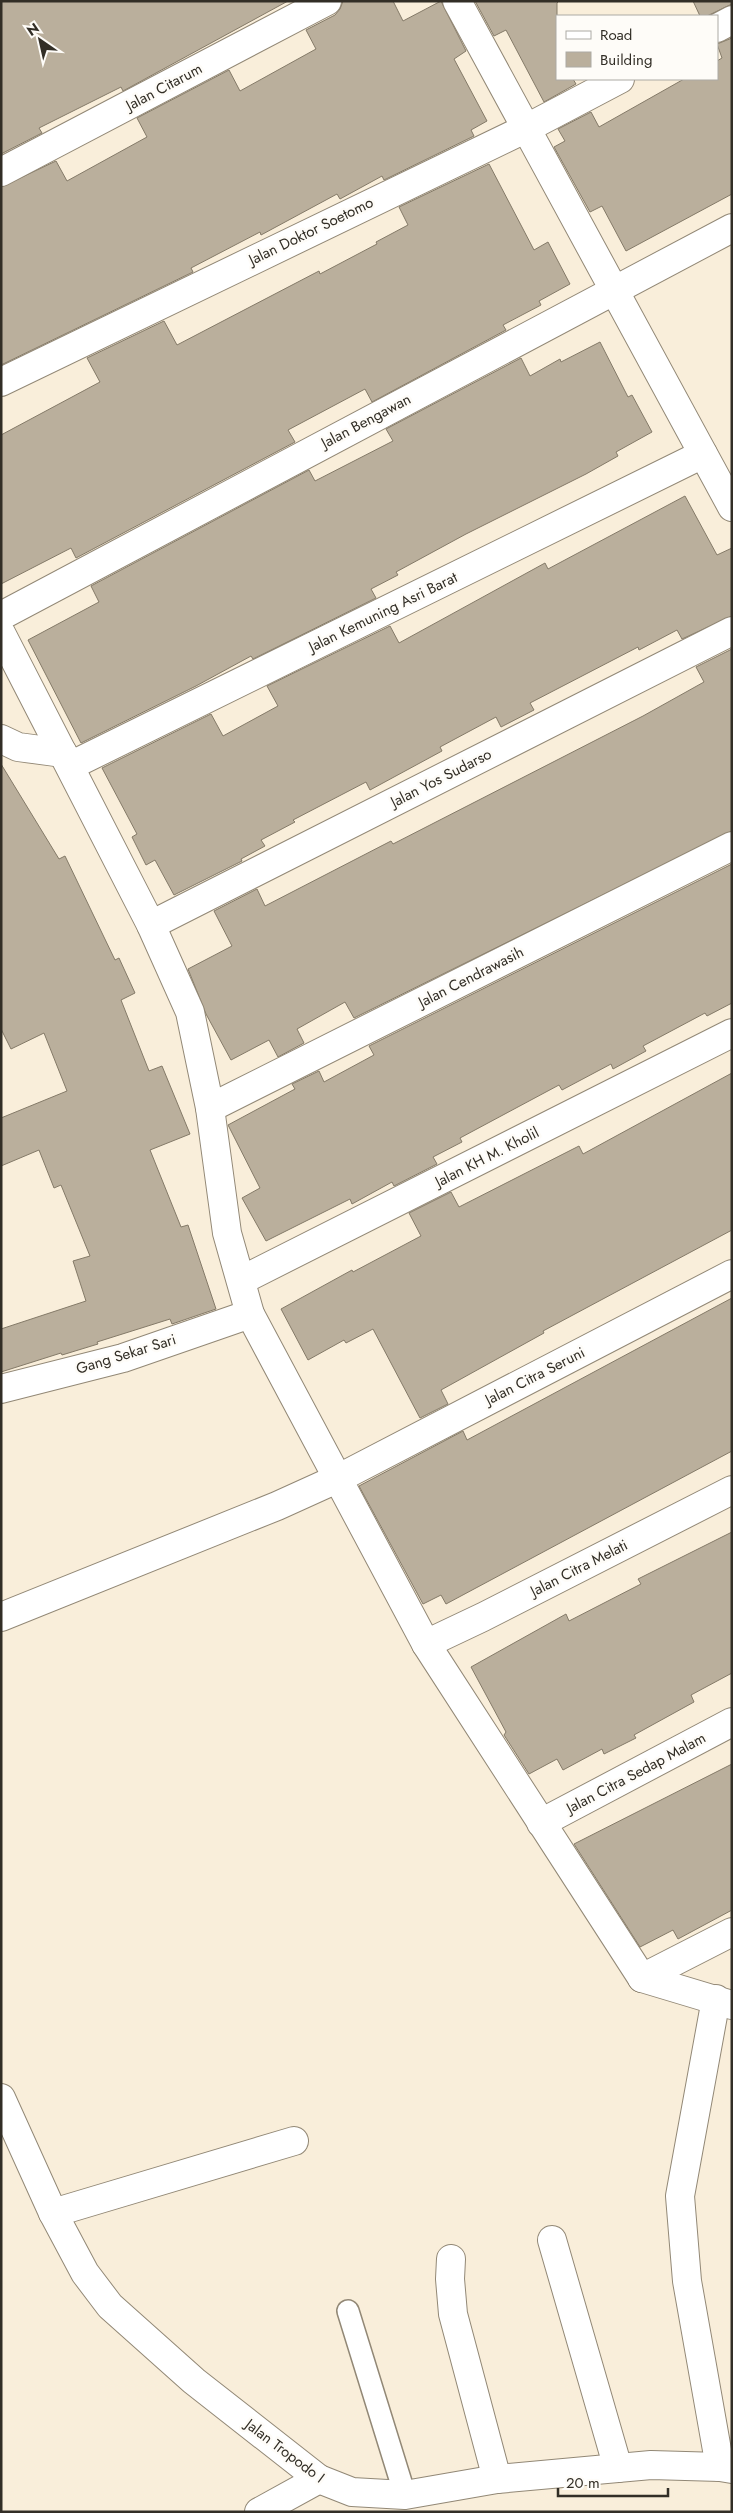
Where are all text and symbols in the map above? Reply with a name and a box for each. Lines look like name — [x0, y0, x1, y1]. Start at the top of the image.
north arrow — [15, 15, 65, 65]
legend — [556, 15, 718, 80]
text: N — [23, 18, 43, 41]
text: Road — [600, 24, 632, 46]
text: Building — [600, 49, 652, 71]
street label: Jalan Citarum — [120, 58, 206, 117]
street label: Jalan Doktor Soetomo — [243, 191, 377, 272]
street label: Jalan Bengawan — [315, 388, 415, 455]
street label: Jalan Kemuning Asri Barat — [303, 566, 461, 658]
street label: Jalan Yos Sudarso — [385, 743, 495, 814]
street label: Jalan Cendrawasih — [413, 941, 528, 1014]
street label: Jalan KH M. Kholil — [429, 1121, 543, 1194]
street label: Gang Sekar Sari — [73, 1328, 179, 1380]
street label: Jalan Citra Seruni — [480, 1341, 589, 1412]
street label: Jalan Citra Melati — [525, 1534, 631, 1603]
street label: Jalan Citra Sedap Malam — [561, 1727, 710, 1820]
street label: Jalan Tropodo I — [239, 2413, 329, 2488]
scale bar — [558, 2466, 668, 2498]
text: 20 m — [566, 2472, 600, 2494]

